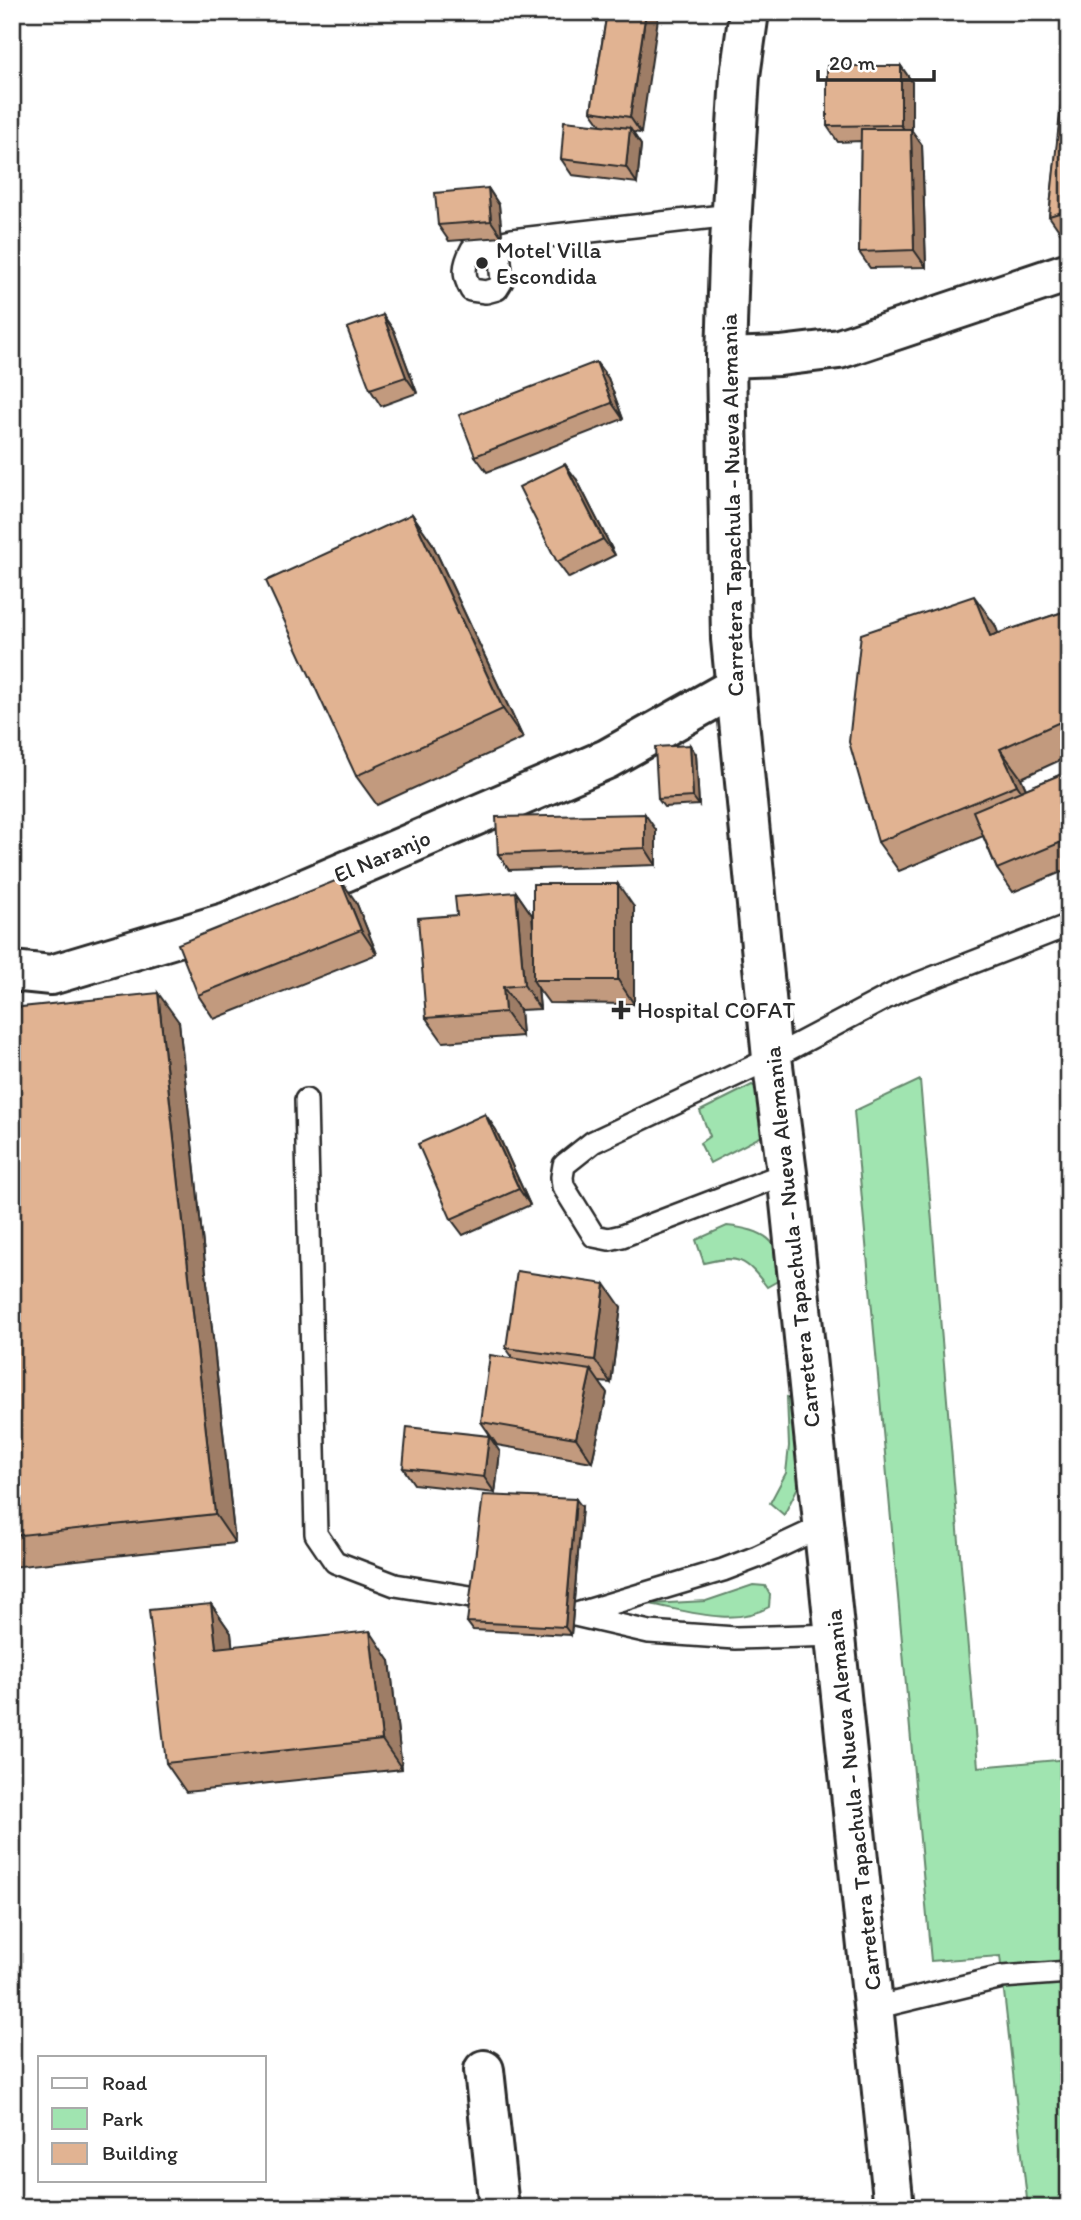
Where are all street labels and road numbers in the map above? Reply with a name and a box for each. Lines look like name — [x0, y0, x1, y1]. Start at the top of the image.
street label: Carretera Tapachula - Nueva Alemania — [715, 313, 749, 697]
street label: El Naranjo — [329, 823, 435, 889]
street label: Carretera Tapachula - Nueva Alemania — [758, 1045, 826, 1429]
street label: Carretera Tapachula - Nueva Alemania — [819, 1608, 887, 1992]

